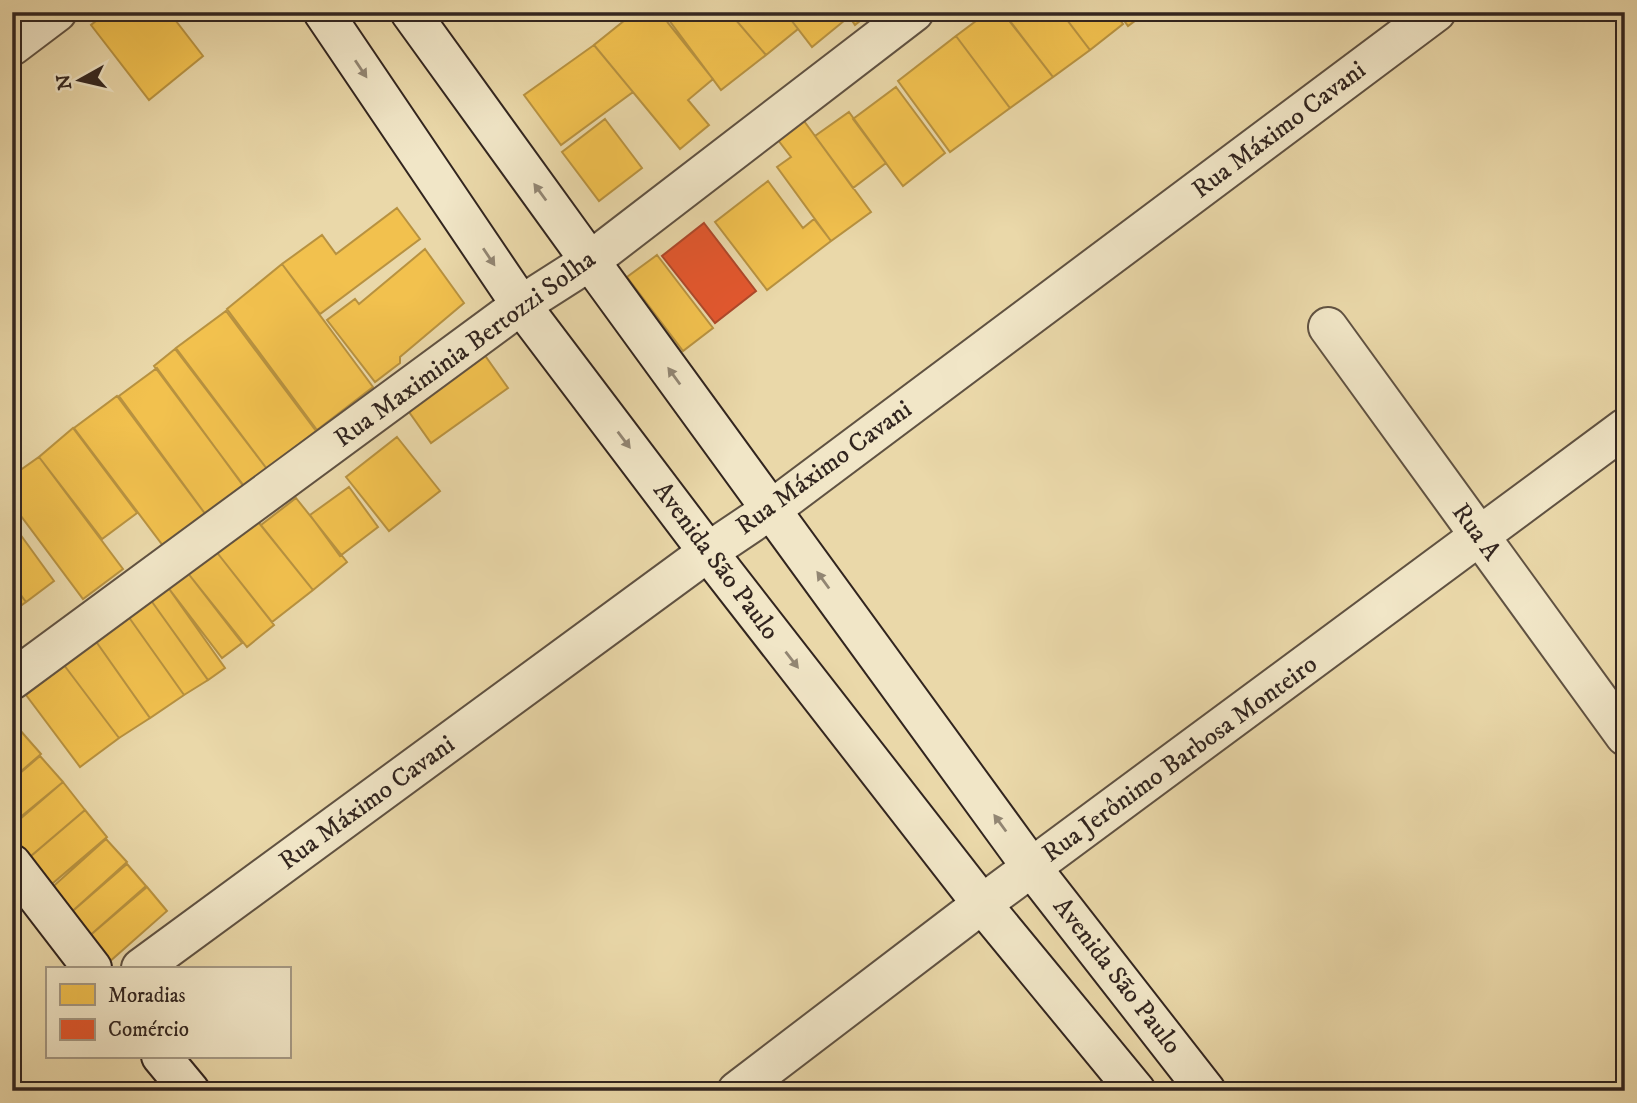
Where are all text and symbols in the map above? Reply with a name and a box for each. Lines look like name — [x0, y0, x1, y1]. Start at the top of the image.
north arrow — [46, 46, 116, 116]
street label: Rua Máximo Cavani — [1185, 54, 1373, 206]
one-way arrow — [354, 60, 368, 78]
text: N — [52, 72, 77, 91]
one-way arrow — [533, 183, 547, 201]
street label: Rua Maximinia Bertozzi Solha — [328, 243, 602, 455]
one-way arrow — [482, 248, 496, 266]
one-way arrow — [667, 367, 681, 385]
street label: Rua Máximo Cavani — [730, 393, 918, 543]
one-way arrow — [616, 431, 630, 449]
street label: Avenida São Paulo — [646, 475, 786, 647]
street label: Rua A — [1444, 497, 1508, 568]
one-way arrow — [816, 571, 830, 589]
street label: Rua Jerônimo Barbosa Monteiro — [1036, 648, 1324, 870]
one-way arrow — [784, 651, 798, 669]
street label: Rua Máximo Cavani — [273, 728, 461, 878]
one-way arrow — [993, 814, 1007, 832]
street label: Avenida São Paulo — [1046, 891, 1188, 1061]
legend — [46, 967, 290, 1058]
text: Moradias — [108, 983, 186, 1009]
text: Comércio — [108, 1017, 189, 1043]

